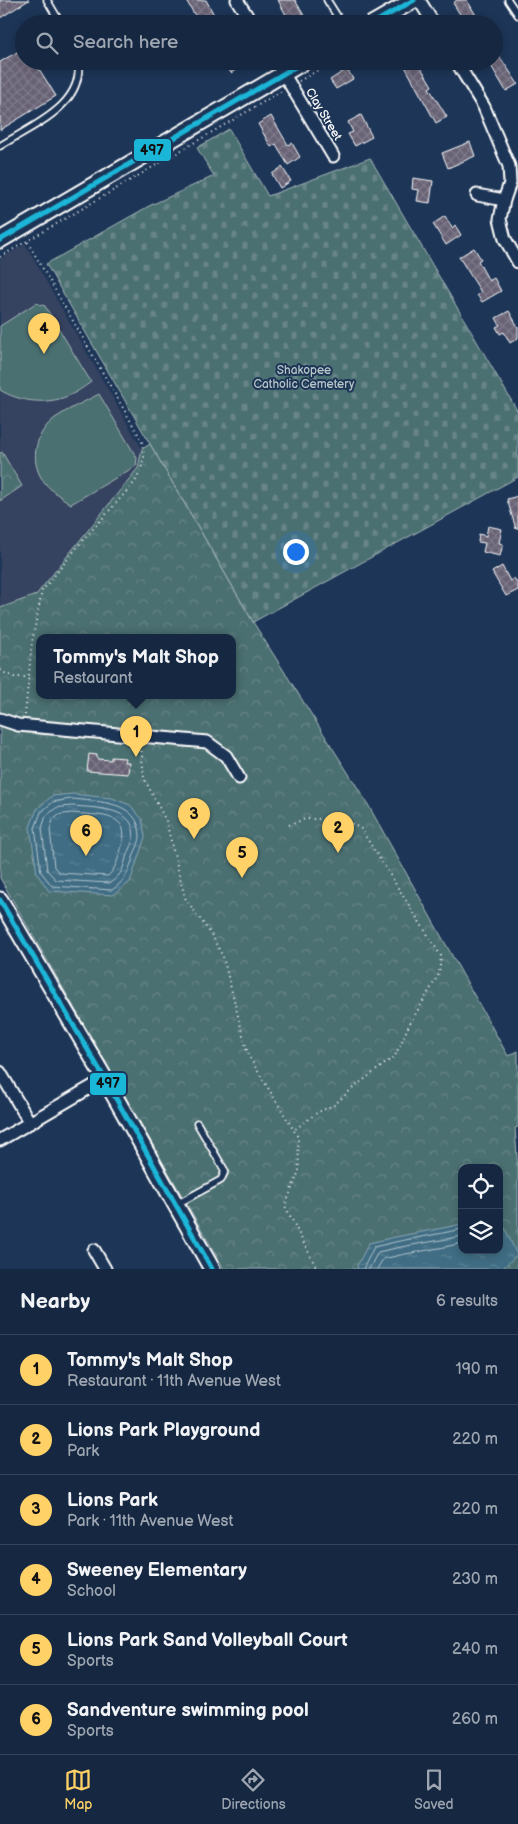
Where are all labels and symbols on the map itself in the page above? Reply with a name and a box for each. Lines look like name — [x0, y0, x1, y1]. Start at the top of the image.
street label: Clay Street — [302, 85, 345, 143]
line badge: 497 — [133, 138, 172, 162]
text: 497 — [140, 142, 164, 159]
pin: 4 — [28, 313, 60, 354]
park label: Shakopee Catholic Cemetery — [253, 363, 355, 392]
your location — [283, 539, 309, 565]
pin: 1 — [120, 716, 152, 757]
pin: 3 — [178, 798, 210, 839]
pin: 2 — [322, 812, 354, 853]
pin: 6 — [70, 815, 102, 856]
pin: 5 — [226, 837, 258, 878]
line badge: 497 — [89, 1072, 127, 1096]
text: 497 — [96, 1075, 120, 1092]

